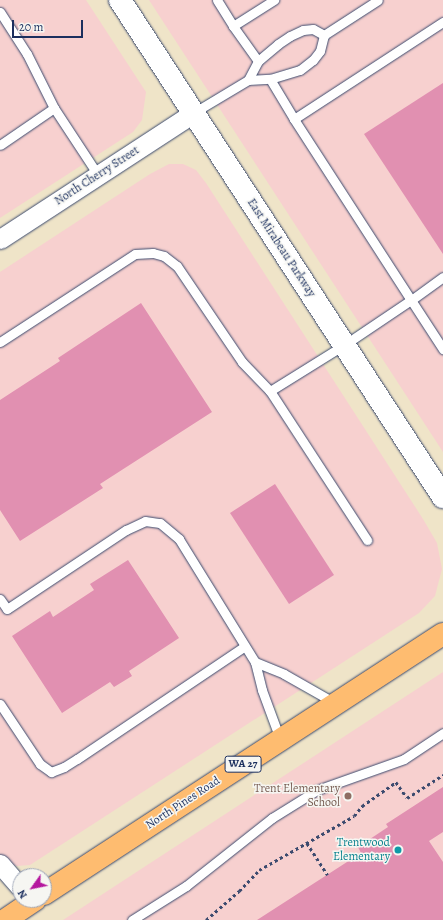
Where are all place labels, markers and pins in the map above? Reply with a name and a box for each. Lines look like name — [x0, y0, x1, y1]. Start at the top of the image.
place label: Trent Elementary School — [254, 782, 340, 810]
marker: Trent Elementary School — [343, 791, 353, 801]
place label: Trentwood Elementary — [333, 836, 390, 864]
marker: Trentwood Elementary — [393, 845, 403, 855]

